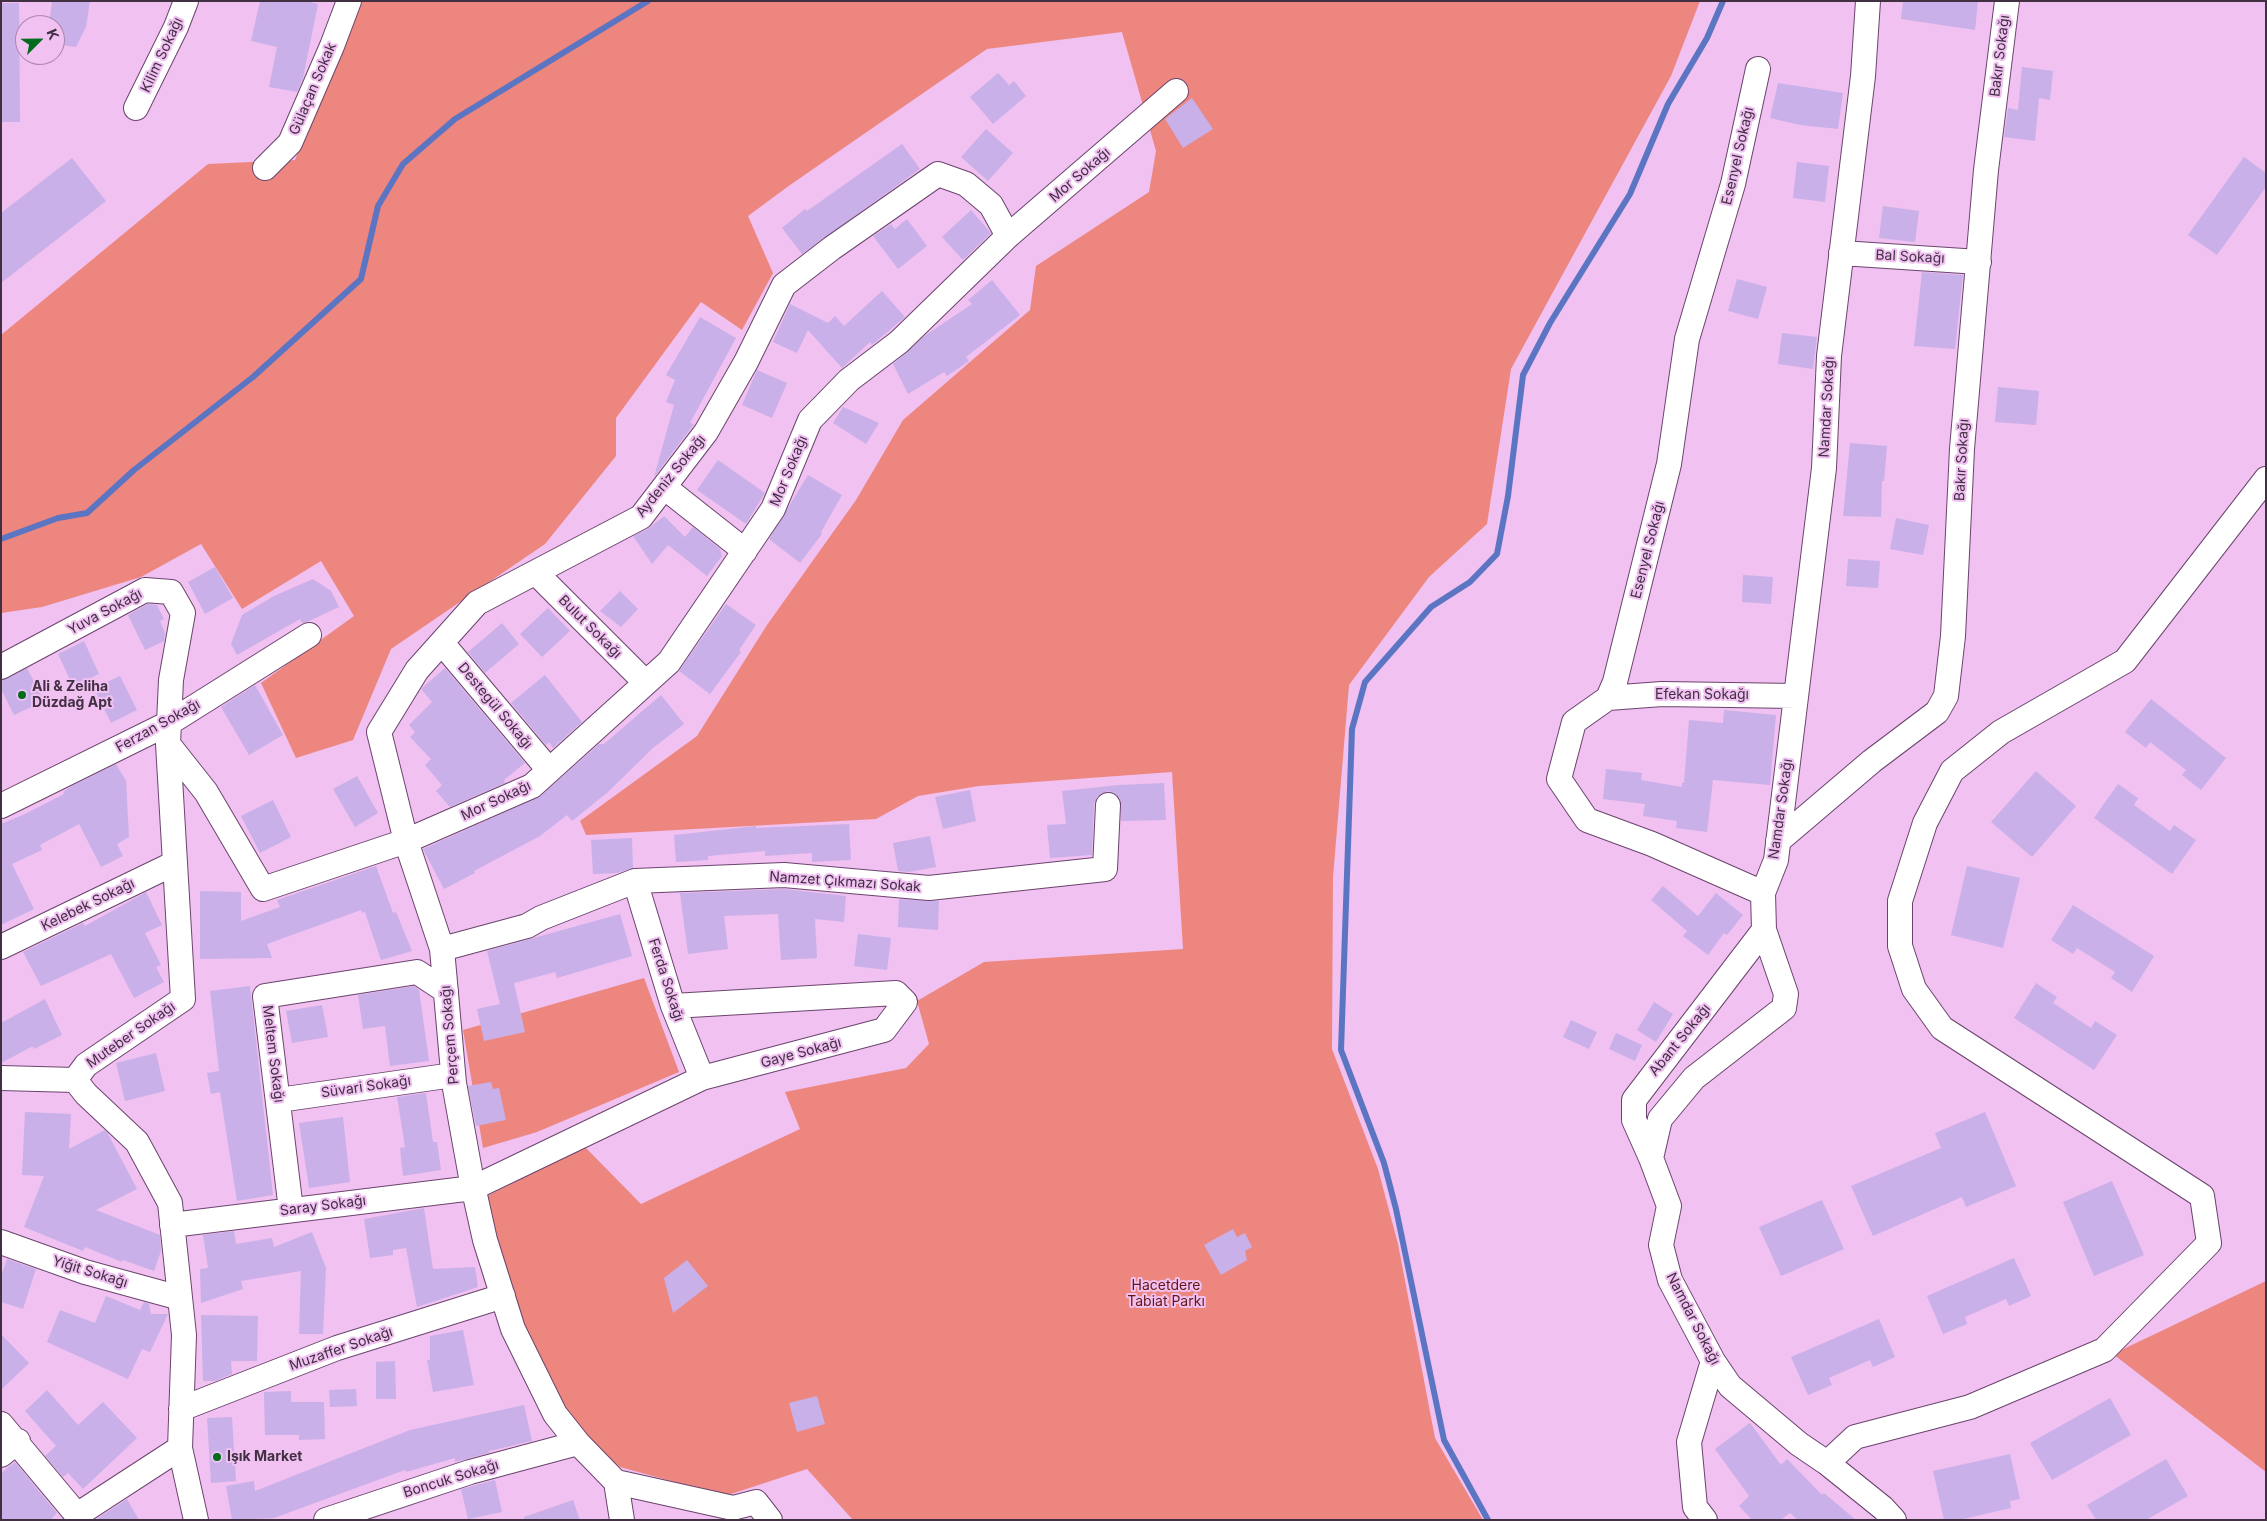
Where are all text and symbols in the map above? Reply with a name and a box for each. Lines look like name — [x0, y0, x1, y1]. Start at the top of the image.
street label: Bakır Sokağı — [1987, 14, 2013, 98]
north arrow — [15, 15, 65, 65]
street label: Kilim Sokağı — [137, 15, 187, 95]
text: K — [44, 26, 63, 42]
street label: Gülaçan Sokak — [286, 40, 340, 138]
street label: Esenyel Sokağı — [1719, 105, 1757, 207]
street label: Mor Sokağı — [1046, 144, 1114, 206]
street label: Bal Sokağı — [1875, 247, 1945, 267]
street label: Namdar Sokağı — [1816, 356, 1838, 458]
street label: Bakır Sokağı — [1951, 419, 1973, 501]
street label: Aydeniz Sokağı — [633, 431, 709, 521]
street label: Mor Sokağı — [767, 433, 811, 509]
street label: Esenyel Sokağı — [1628, 499, 1668, 601]
street label: Yuva Sokağı — [65, 585, 145, 639]
street label: Bulut Sokağı — [555, 592, 625, 662]
street label: Destegül Sokağı — [454, 659, 536, 753]
place label: Ali & Zeliha Düzdağ Apt — [32, 679, 112, 712]
street label: Efekan Sokağı — [1655, 687, 1749, 703]
marker: Ali & Zeliha Düzdağ Apt — [16, 689, 28, 701]
street label: Ferzan Sokağı — [113, 696, 203, 756]
street label: Namdar Sokağı — [1766, 758, 1796, 860]
street label: Mor Sokağı — [458, 778, 534, 824]
street label: Namzet Çıkmazı Sokak — [769, 868, 921, 896]
street label: Kelebek Sokağı — [39, 875, 137, 935]
street label: Ferda Sokağı — [645, 936, 687, 1024]
street label: Perçem Sokağı — [437, 985, 463, 1085]
street label: Muteber Sokağı — [83, 998, 179, 1072]
street label: Abant Sokağı — [1646, 1001, 1714, 1079]
street label: Meltem Sokağı — [259, 1004, 287, 1104]
street label: Gaye Sokağı — [759, 1034, 843, 1072]
street label: Süvari Sokağı — [320, 1072, 412, 1102]
street label: Saray Sokağı — [279, 1192, 367, 1220]
street label: Yiğit Sokağı — [50, 1253, 130, 1291]
street label: Namdar Sokağı — [1663, 1270, 1723, 1368]
park label: Hacetdere Tabiat Parkı — [1127, 1278, 1205, 1310]
street label: Muzaffer Sokağı — [287, 1323, 395, 1375]
place label: Işık Market — [227, 1449, 302, 1465]
marker: Işık Market — [211, 1451, 223, 1463]
street label: Boncuk Sokağı — [401, 1457, 501, 1501]

